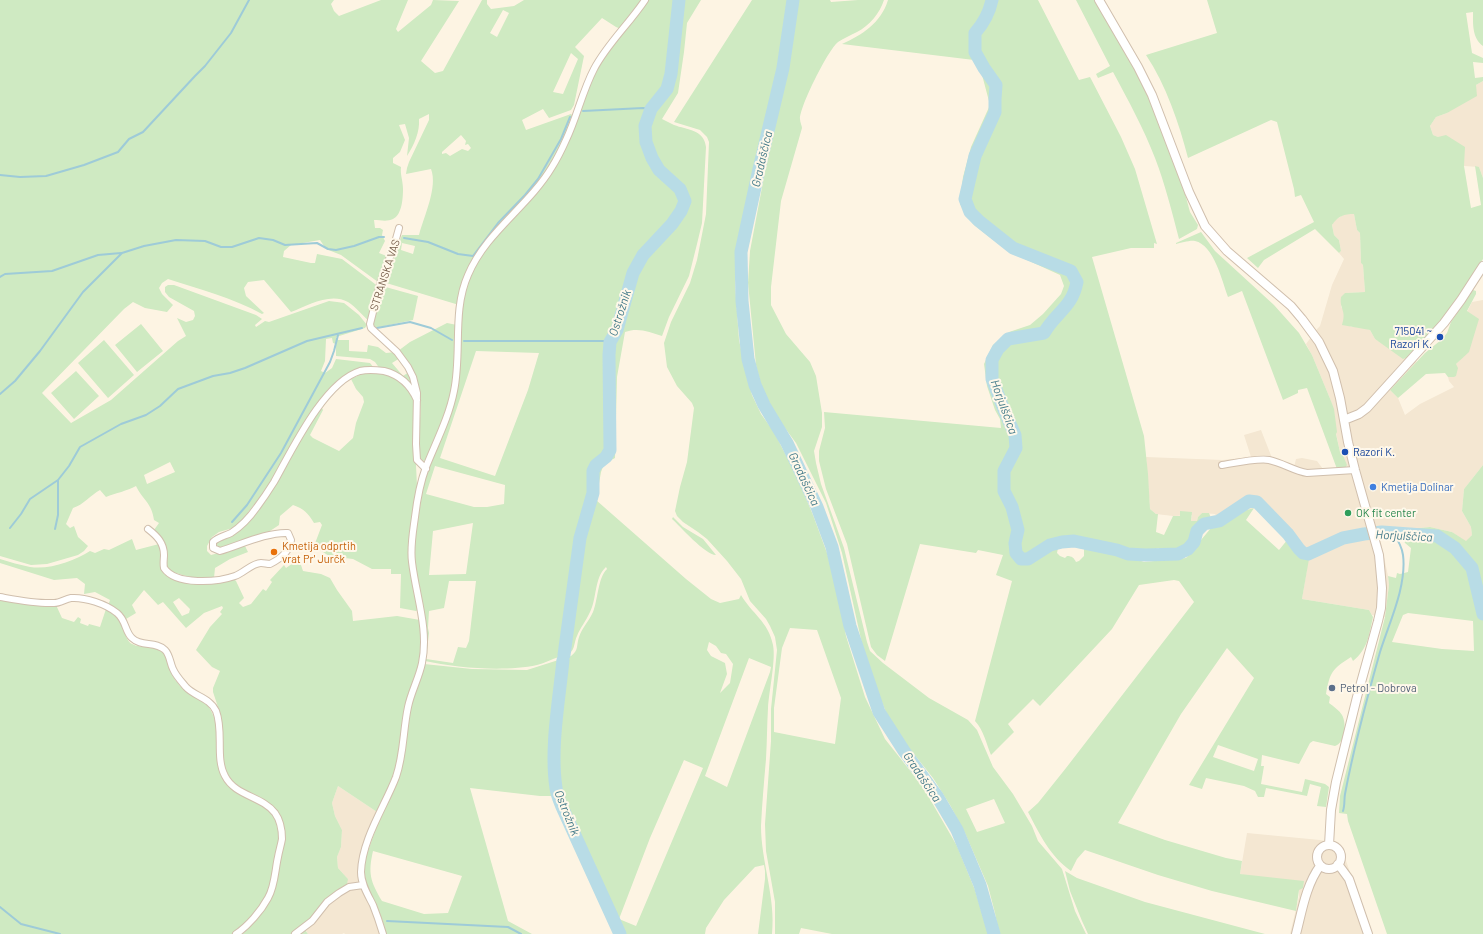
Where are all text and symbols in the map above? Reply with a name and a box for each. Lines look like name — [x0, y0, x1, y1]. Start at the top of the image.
water label: Gradaščica — [749, 129, 775, 189]
street label: STRANSKA VAS — [367, 238, 403, 312]
water label: Ostrožnik — [606, 288, 634, 338]
place label: 715041 ~ Razori K. — [1390, 324, 1432, 350]
marker: 715041 ~ Razori K. — [1435, 332, 1445, 342]
water label: Horjulščica — [987, 378, 1021, 436]
place label: Razori K. — [1353, 445, 1395, 459]
marker: Razori K. — [1340, 447, 1350, 457]
water label: Gradaščica — [785, 450, 823, 508]
place label: Kmetija Dolinar — [1381, 480, 1454, 494]
marker: Kmetija Dolinar — [1368, 482, 1378, 492]
place label: OK fit center — [1356, 506, 1416, 520]
marker: OK fit center — [1343, 508, 1353, 518]
water label: Horjulščica — [1375, 527, 1433, 545]
place label: Kmetija odprtih vrat Pr' Jurčk — [282, 539, 356, 565]
marker: Kmetija odprtih vrat Pr' Jurčk — [269, 547, 279, 557]
place label: Petrol - Dobrova — [1340, 681, 1417, 695]
marker: Petrol - Dobrova — [1327, 683, 1337, 693]
water label: Gradaščica — [900, 749, 944, 805]
water label: Ostrožnik — [551, 788, 583, 838]

